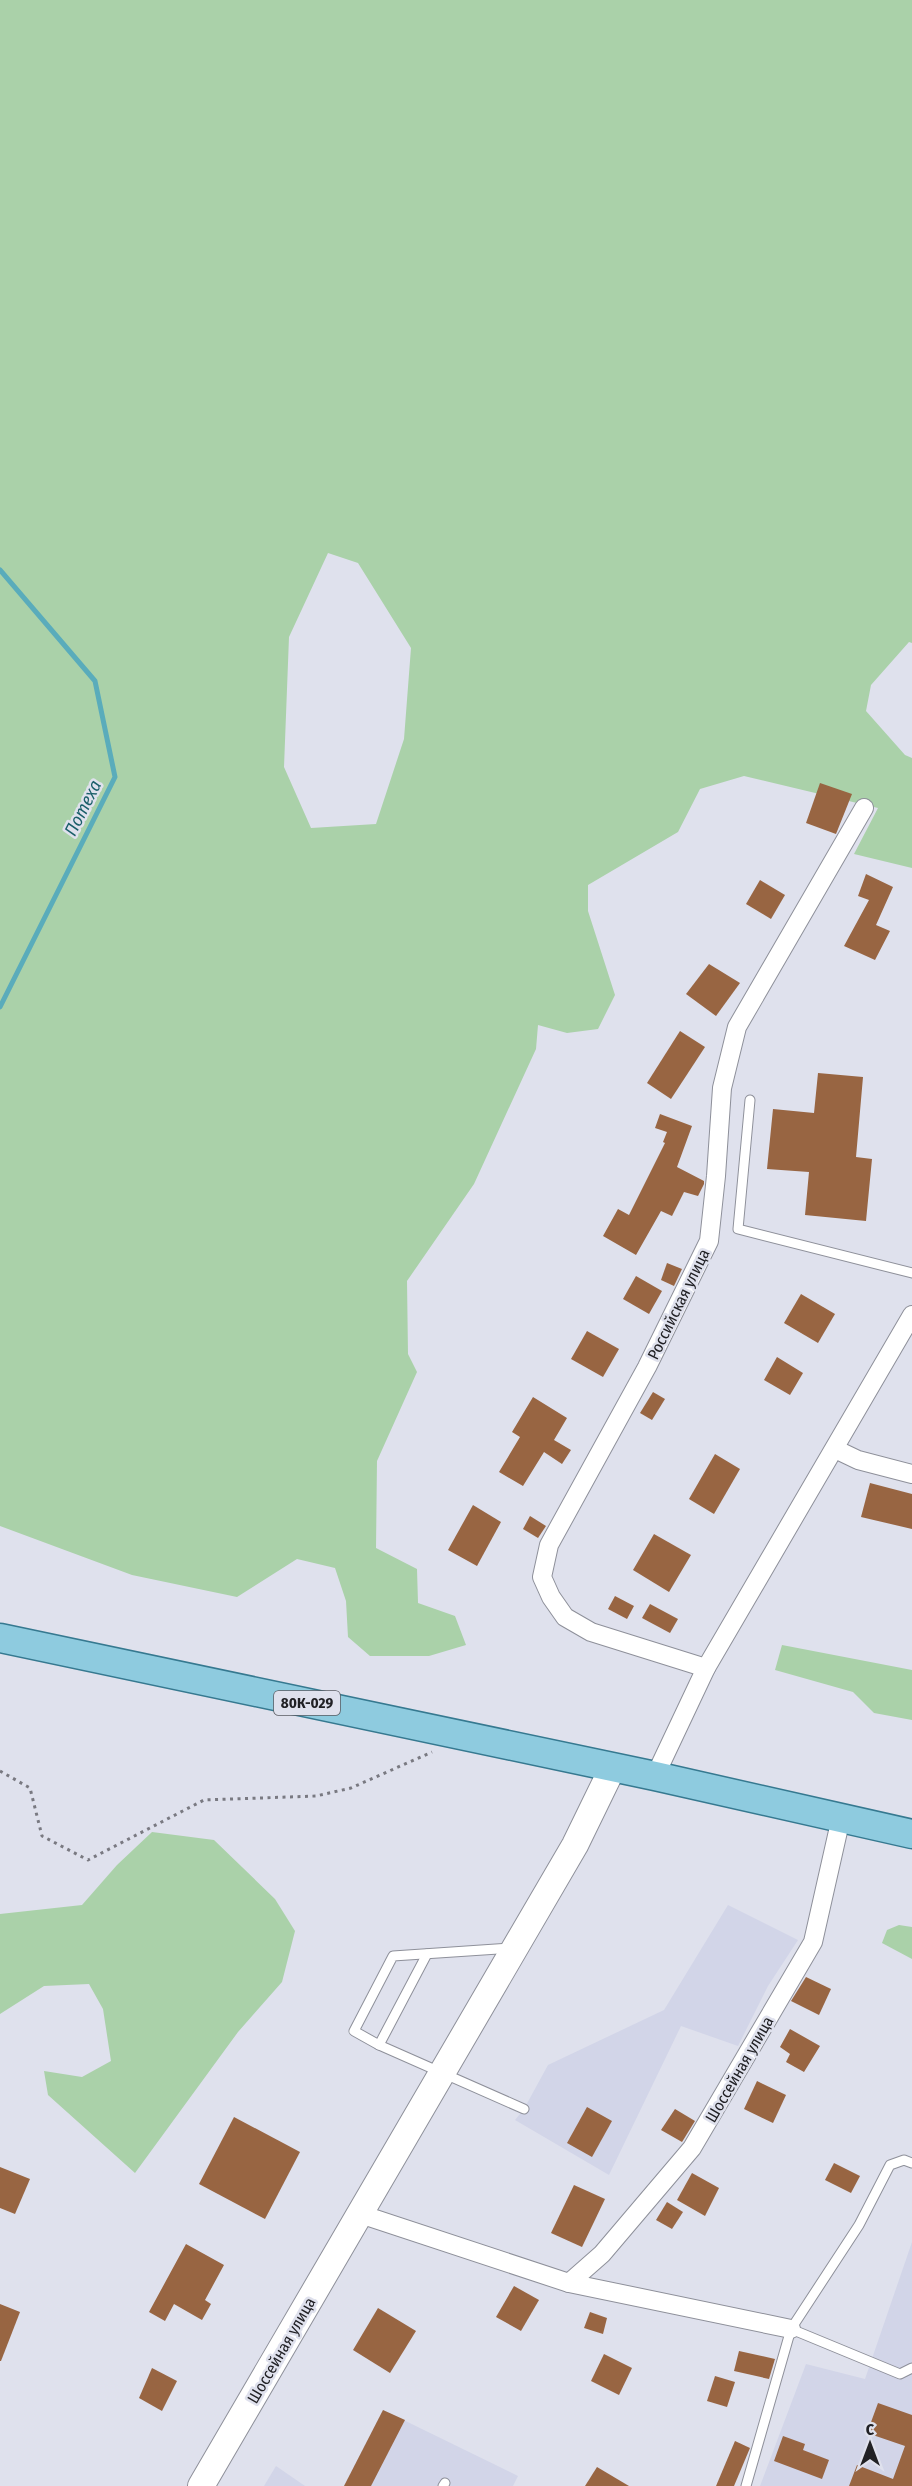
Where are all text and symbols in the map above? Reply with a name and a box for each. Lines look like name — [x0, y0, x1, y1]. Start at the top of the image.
water label: Потеха — [60, 777, 106, 839]
street label: Российская улица — [643, 1246, 713, 1363]
road number: 80К-029 — [274, 1691, 340, 1715]
street label: Шоссейная улица — [701, 2013, 778, 2126]
street label: Шоссейная улица — [243, 2294, 320, 2407]
north arrow — [840, 2414, 900, 2474]
text: С — [866, 2420, 875, 2439]

